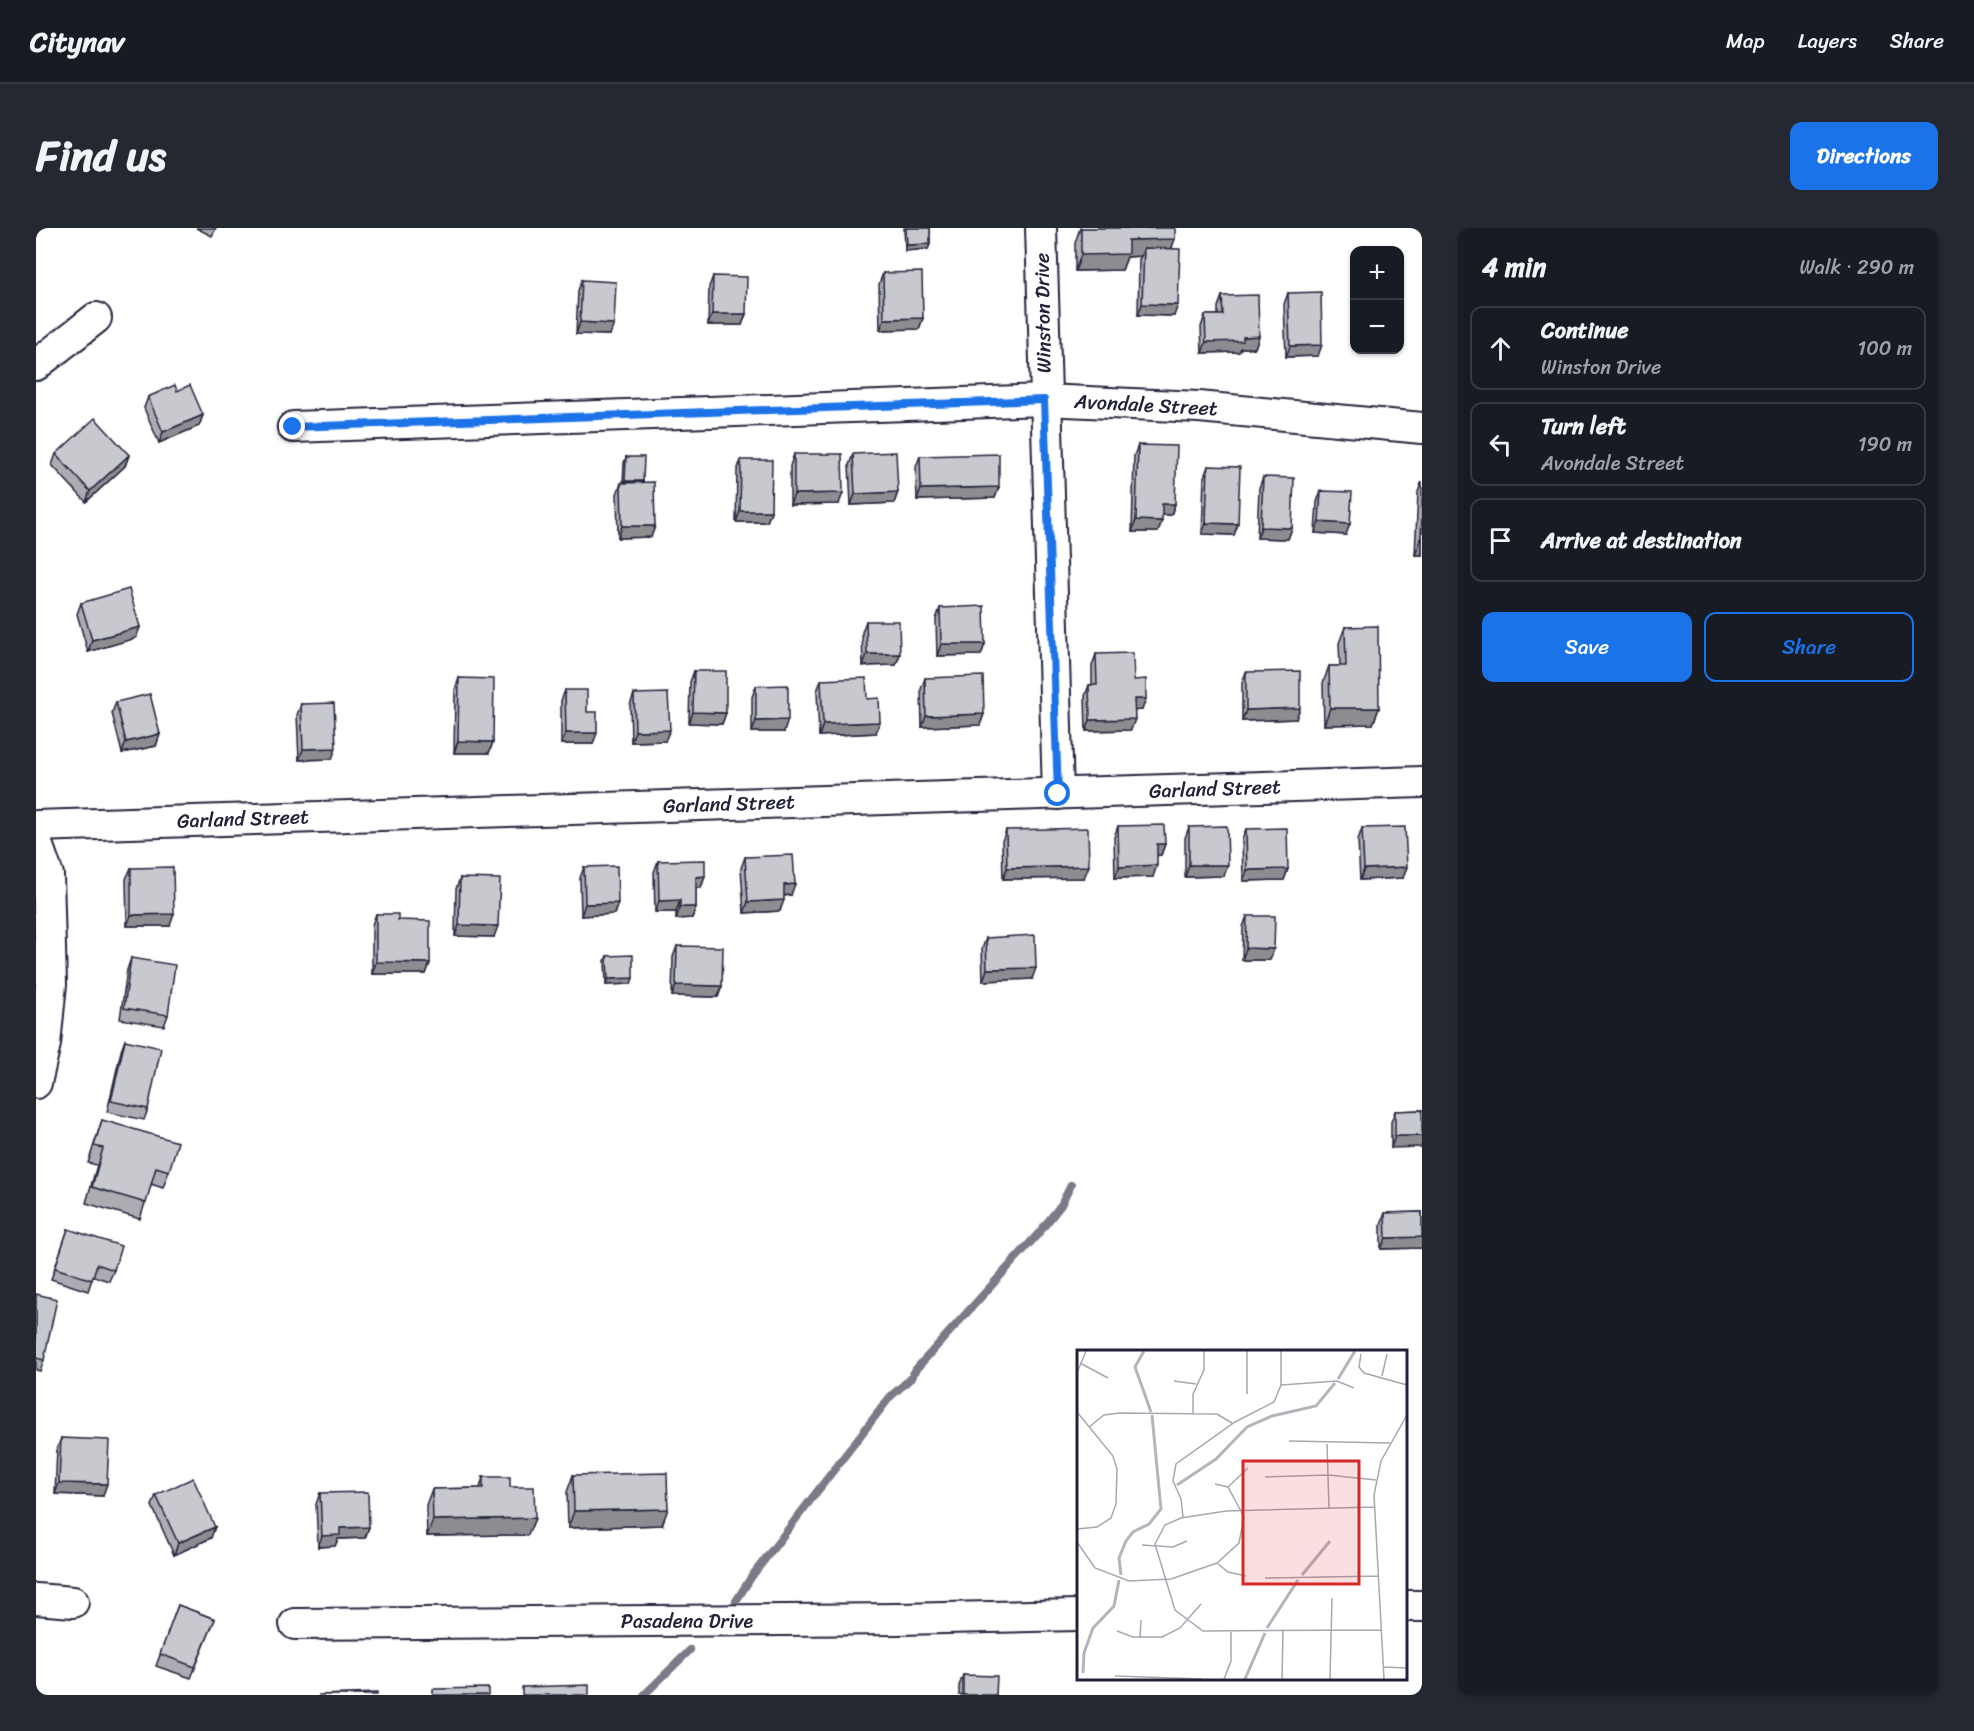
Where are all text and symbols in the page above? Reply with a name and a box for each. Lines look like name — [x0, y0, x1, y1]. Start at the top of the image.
text: Citynav — [30, 17, 124, 66]
text: Map — [1726, 22, 1765, 60]
text: Layers — [1798, 22, 1857, 60]
text: Share — [1890, 22, 1944, 60]
text: Find us — [36, 119, 166, 193]
button: Directions — [1790, 122, 1938, 190]
text: 4 min — [1482, 244, 1546, 290]
map controls — [1350, 246, 1404, 354]
button: + — [1350, 246, 1404, 300]
text: Walk · 290 m — [1799, 250, 1914, 285]
street label: Winston Drive — [1024, 253, 1062, 373]
button: − — [1350, 300, 1404, 354]
text: Continue — [1541, 311, 1629, 350]
text: 100 m — [1858, 331, 1912, 366]
icon: ahead — [1484, 332, 1517, 365]
text: Winston Drive — [1541, 350, 1661, 385]
street label: Avondale Street — [1073, 384, 1219, 426]
text: Turn left — [1541, 407, 1626, 446]
route end — [279, 413, 305, 439]
text: 190 m — [1858, 427, 1912, 462]
icon: left — [1484, 428, 1517, 461]
text: Avondale Street — [1541, 446, 1684, 481]
text: Arrive at destination — [1541, 521, 1742, 560]
icon: arrive — [1484, 524, 1517, 557]
button: Save — [1482, 612, 1692, 682]
button: Share — [1704, 612, 1914, 682]
street label: Garland Street — [1149, 769, 1282, 809]
route start — [1044, 780, 1070, 806]
street label: Garland Street — [663, 784, 796, 824]
street label: Garland Street — [177, 799, 310, 839]
inset map — [1077, 1350, 1407, 1680]
street label: Pasadena Drive — [621, 1604, 754, 1639]

